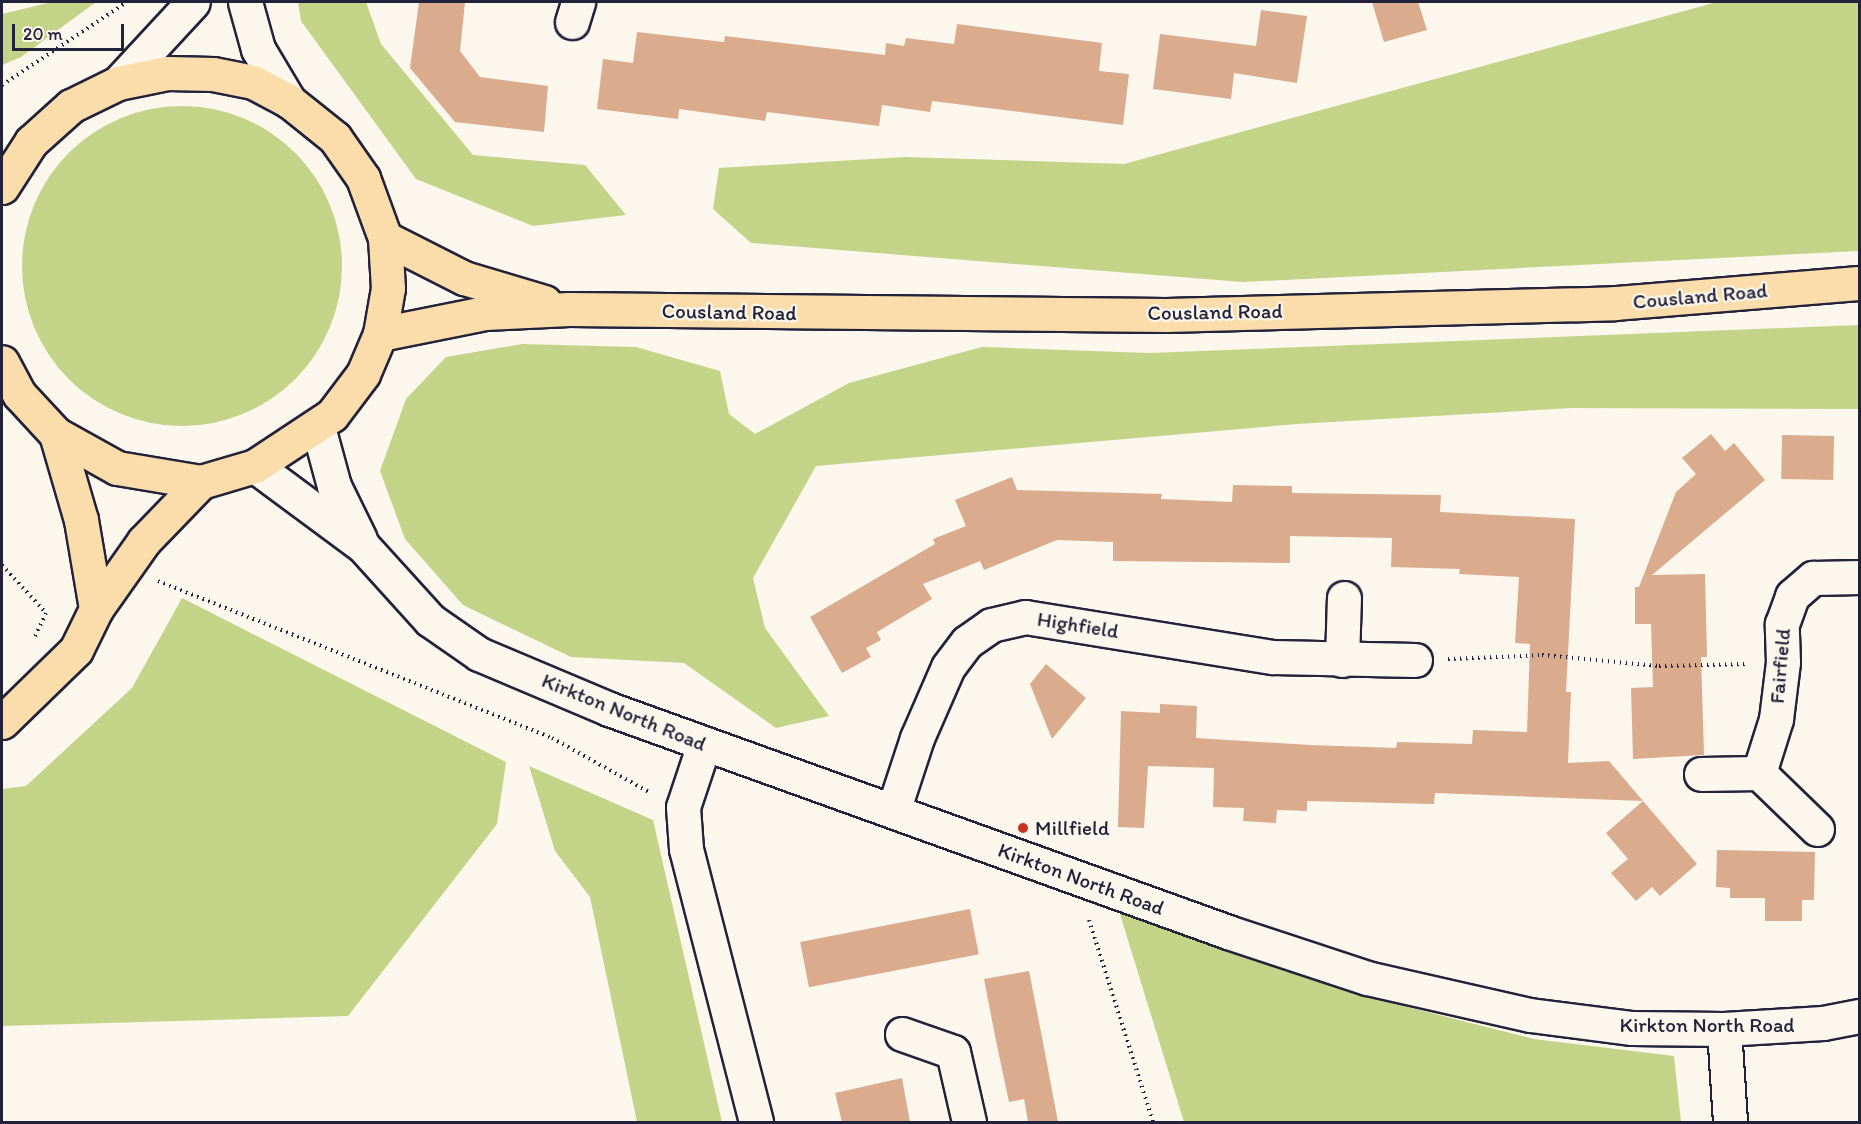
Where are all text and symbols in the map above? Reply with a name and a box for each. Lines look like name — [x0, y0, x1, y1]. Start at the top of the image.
scale bar — [15, 12, 128, 50]
text: 20 m — [23, 23, 63, 45]
street label: Cousland Road — [1631, 278, 1769, 314]
street label: Cousland Road — [661, 298, 797, 326]
street label: Cousland Road — [1147, 298, 1283, 326]
street label: Highfield — [1035, 606, 1121, 644]
street label: Fairfield — [1764, 627, 1796, 705]
street label: Kirkton North Road — [538, 667, 710, 757]
place label: Millfield — [1035, 815, 1110, 841]
marker: Millfield — [1016, 821, 1030, 835]
street label: Kirkton North Road — [994, 837, 1168, 921]
street label: Kirkton North Road — [1619, 1012, 1795, 1038]

